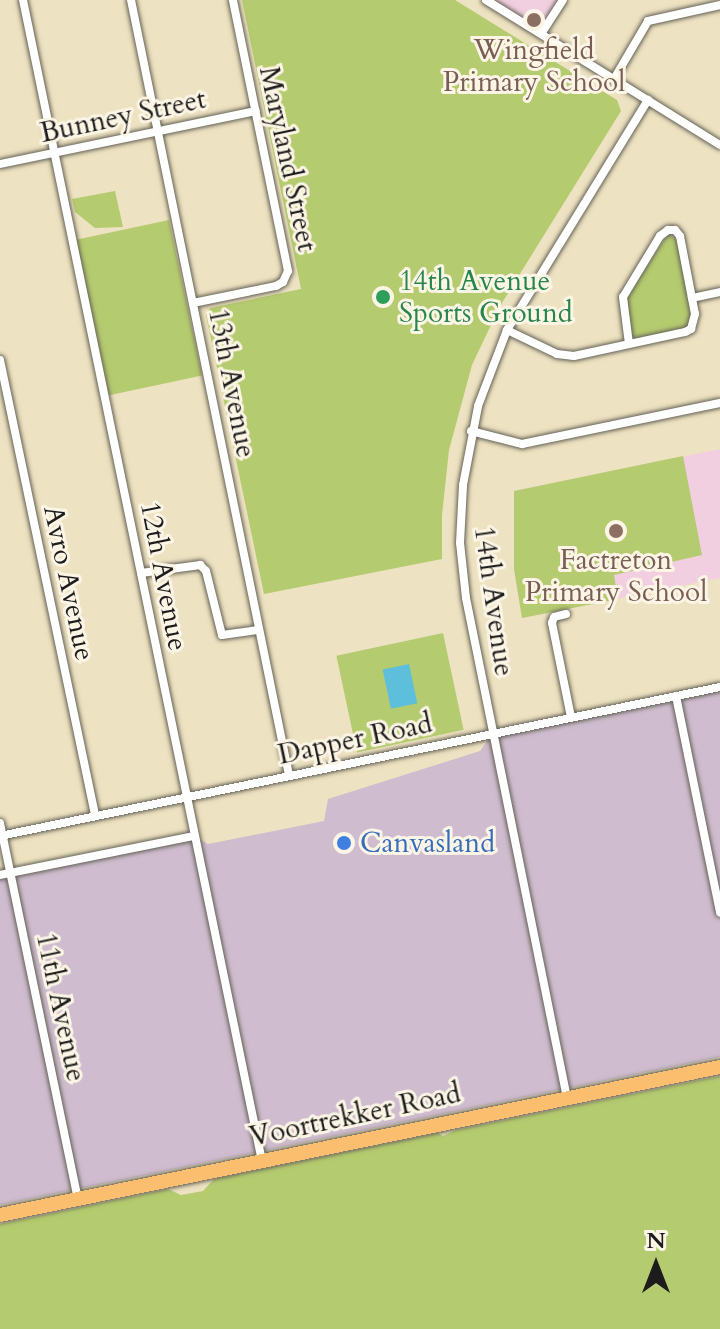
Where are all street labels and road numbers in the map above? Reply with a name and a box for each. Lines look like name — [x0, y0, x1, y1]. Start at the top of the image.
street label: Maryland Street — [252, 63, 324, 255]
street label: Bunney Street — [37, 82, 209, 150]
street label: 13th Avenue — [201, 306, 263, 460]
street label: 12th Avenue — [133, 499, 195, 653]
street label: Avro Avenue — [36, 502, 102, 664]
street label: 14th Avenue — [467, 524, 521, 678]
street label: Dapper Road — [275, 706, 435, 772]
street label: 11th Avenue — [29, 930, 93, 1084]
street label: Voortrekker Road — [246, 1076, 464, 1154]

